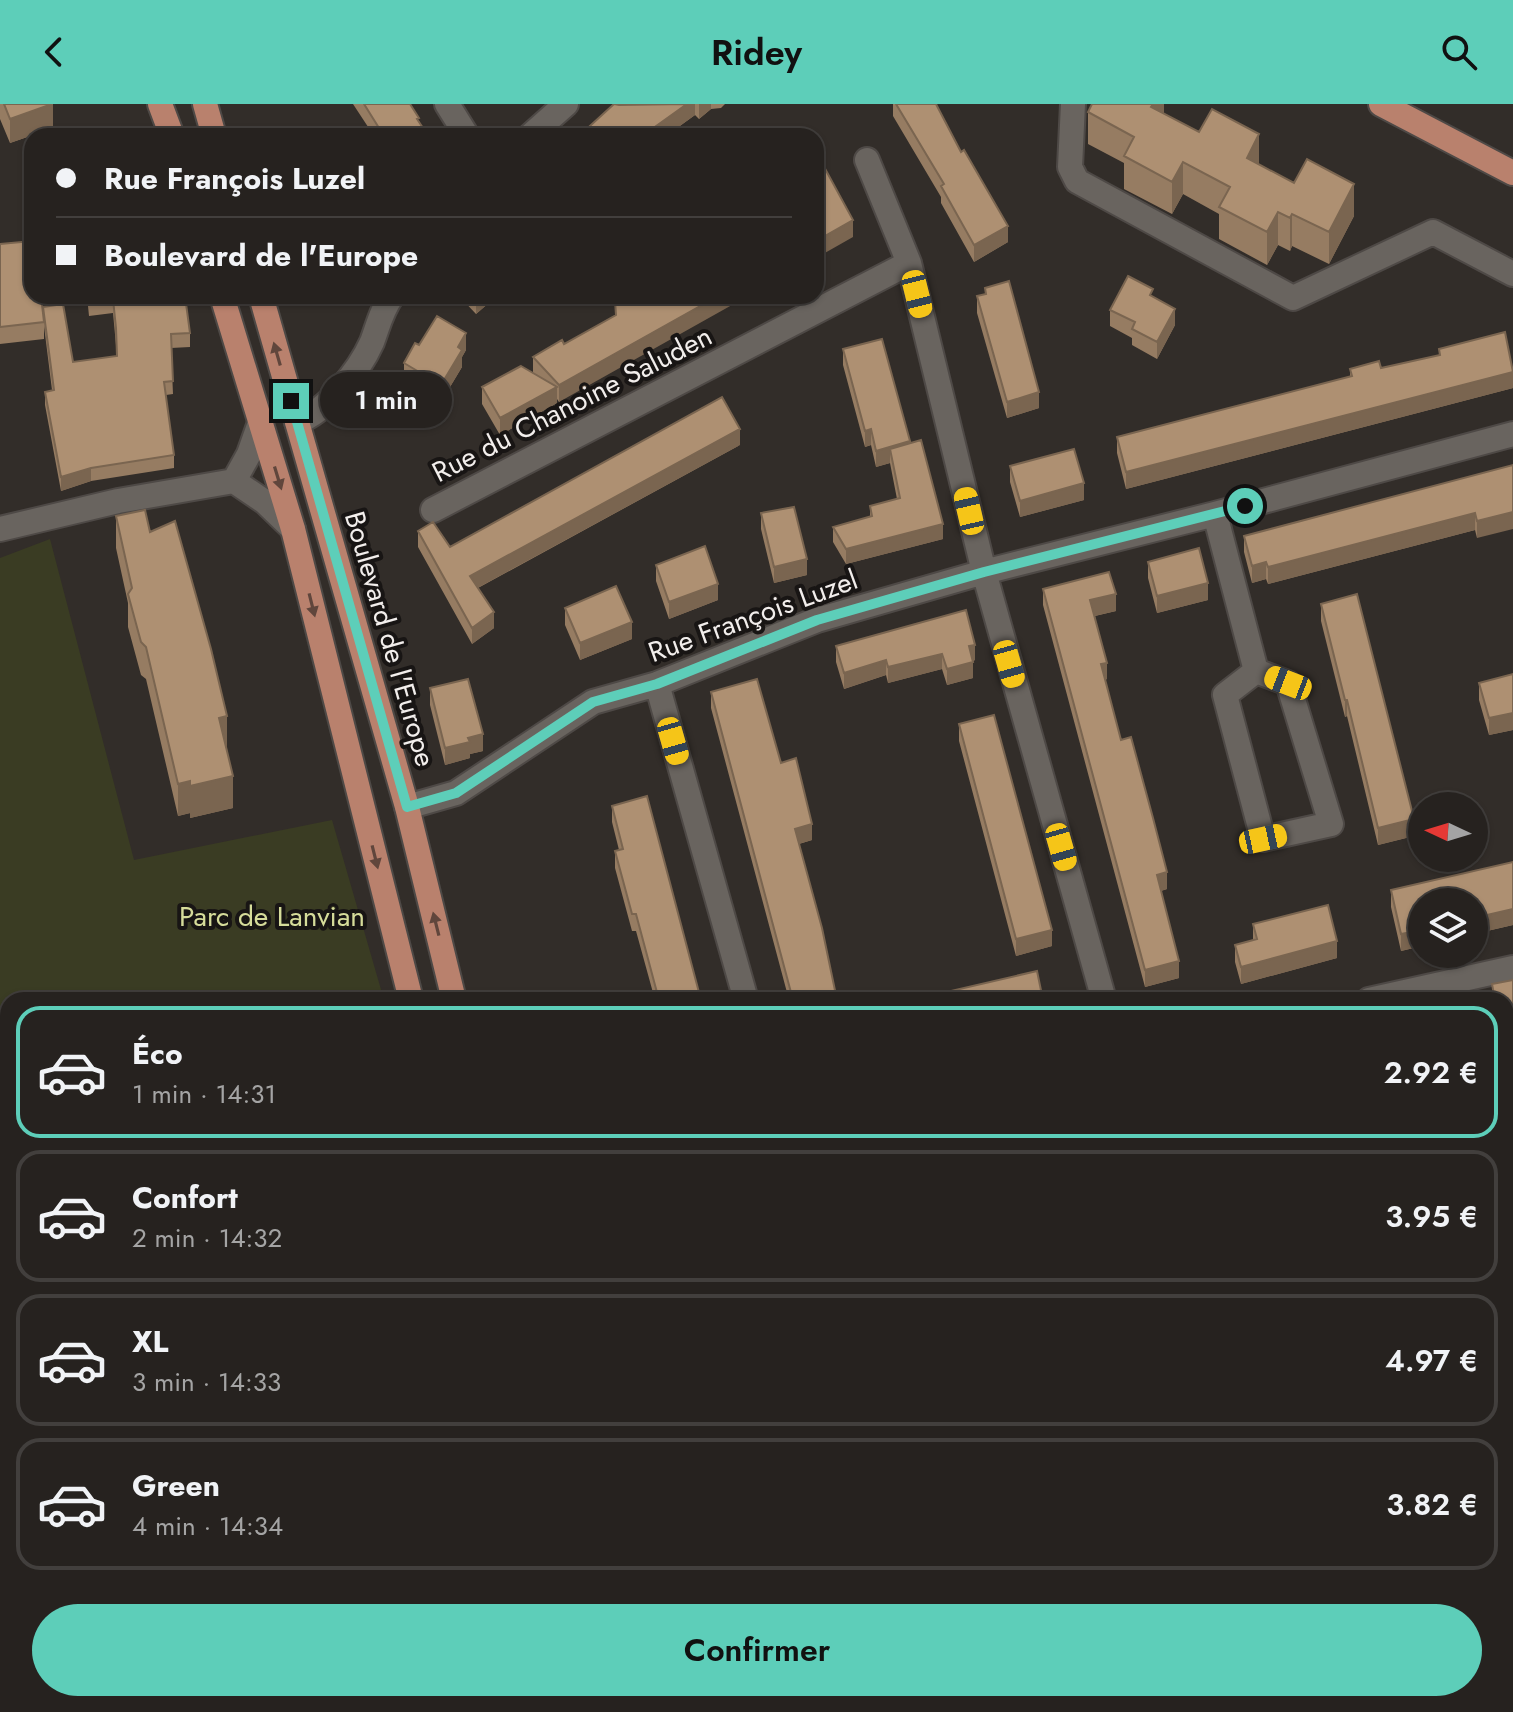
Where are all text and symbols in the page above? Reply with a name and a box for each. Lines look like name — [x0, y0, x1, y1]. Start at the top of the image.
text: Ridey — [711, 26, 802, 78]
icon: back — [32, 30, 76, 74]
icon: search — [1437, 30, 1481, 74]
text: Rue François Luzel — [104, 157, 365, 200]
text: Boulevard de l'Europe — [104, 234, 418, 277]
car — [900, 268, 934, 320]
street label: Rue du Chanoine Saluden — [425, 315, 719, 493]
one-way arrow — [270, 341, 283, 365]
callout: 1 min — [319, 373, 451, 429]
text: 1 min — [354, 381, 418, 419]
route end — [273, 383, 309, 419]
one-way arrow — [272, 466, 285, 490]
car — [952, 485, 986, 537]
route start — [1227, 488, 1263, 524]
street label: Boulevard de l'Europe — [334, 506, 446, 772]
street label: Rue François Luzel — [643, 559, 863, 673]
one-way arrow — [306, 593, 319, 618]
car — [991, 638, 1027, 690]
car — [1261, 663, 1315, 703]
car — [655, 715, 691, 767]
north arrow — [1408, 792, 1488, 872]
map controls — [1408, 792, 1488, 968]
car — [1043, 821, 1079, 873]
car — [1237, 822, 1289, 856]
one-way arrow — [370, 845, 382, 870]
button: layers — [1408, 888, 1488, 968]
park label: Parc de Lanvian — [179, 896, 365, 937]
one-way arrow — [429, 912, 441, 937]
text: Éco — [132, 1032, 183, 1075]
icon: car — [36, 1036, 108, 1108]
text: 2.92 € — [1384, 1051, 1478, 1094]
text: 1 min · 14:31 — [132, 1075, 276, 1113]
text: Confort — [132, 1176, 238, 1219]
icon: car — [36, 1180, 108, 1252]
text: 3.95 € — [1385, 1195, 1478, 1238]
text: 2 min · 14:32 — [132, 1219, 282, 1257]
text: XL — [132, 1320, 168, 1363]
icon: car — [36, 1324, 108, 1396]
text: 4.97 € — [1385, 1339, 1478, 1382]
text: 3 min · 14:33 — [132, 1363, 281, 1401]
text: Green — [132, 1464, 220, 1507]
icon: car — [36, 1468, 108, 1540]
text: 3.82 € — [1386, 1483, 1478, 1526]
text: 4 min · 14:34 — [132, 1507, 283, 1545]
button: Confirmer — [32, 1604, 1482, 1696]

